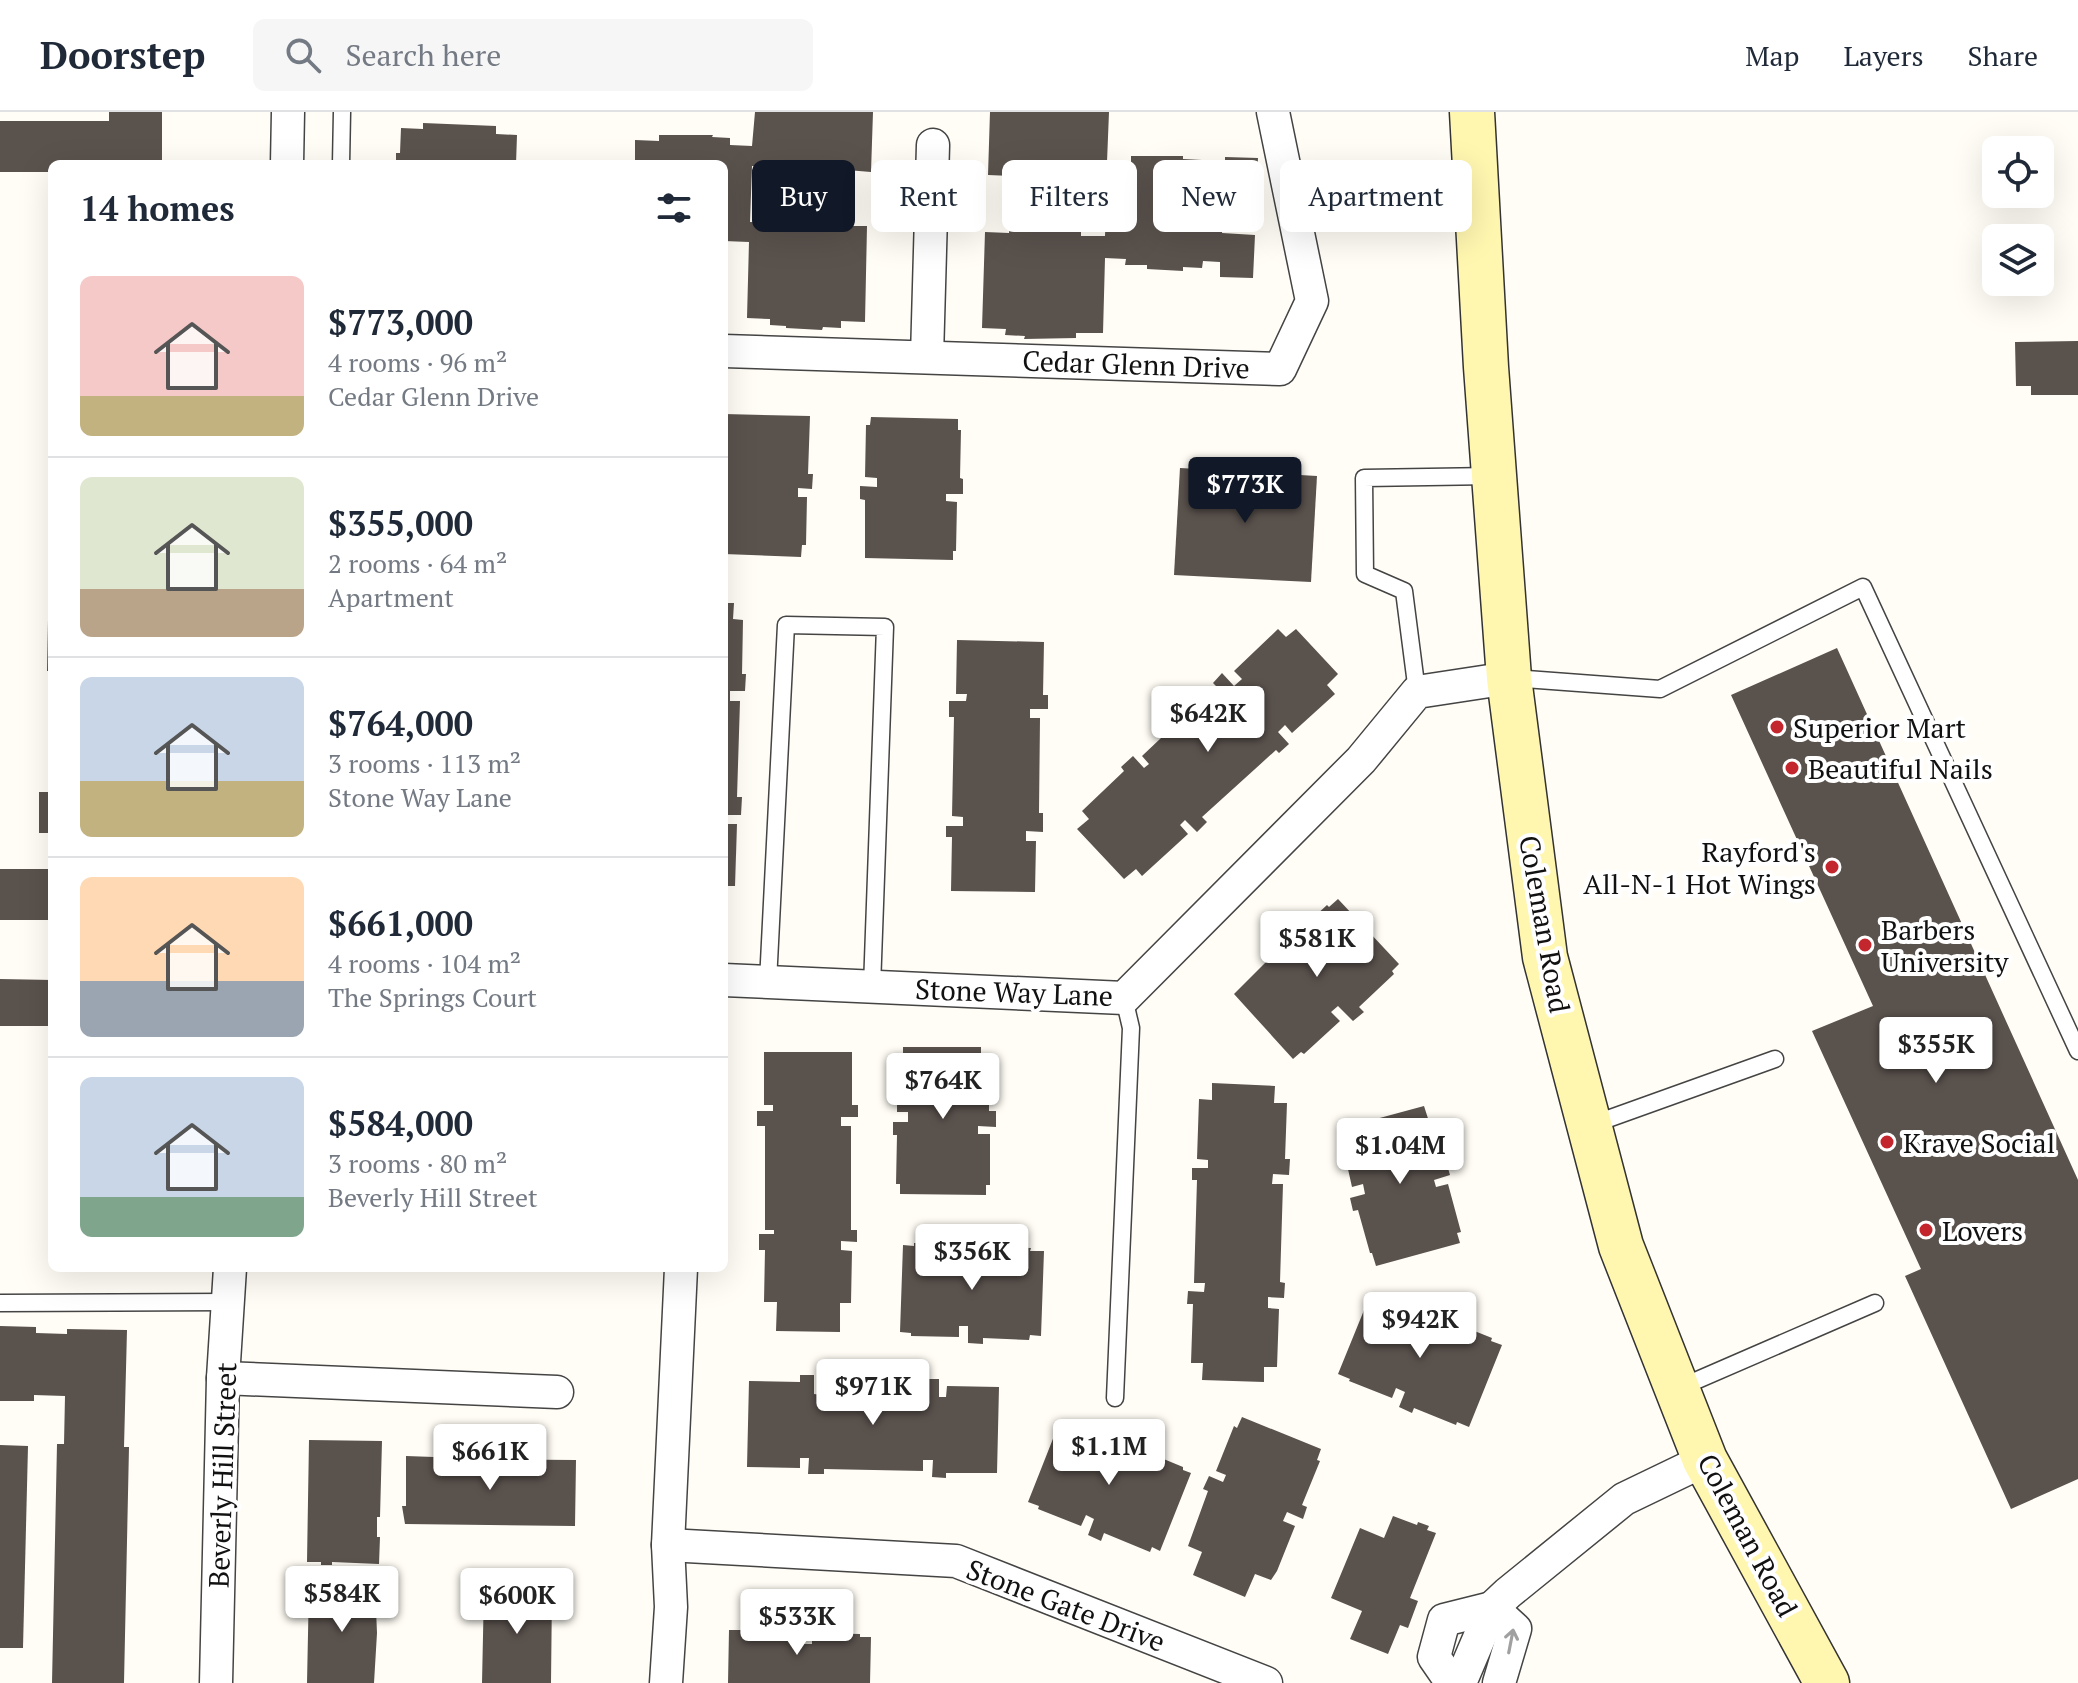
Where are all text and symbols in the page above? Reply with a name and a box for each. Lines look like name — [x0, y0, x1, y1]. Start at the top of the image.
search box — [253, 19, 813, 91]
text: Doorstep — [40, 30, 205, 80]
icon: search — [281, 33, 325, 77]
text: Search here — [345, 35, 501, 75]
text: Map — [1745, 37, 1799, 74]
text: Layers — [1843, 37, 1924, 74]
text: Share — [1968, 37, 2038, 74]
map controls — [1982, 136, 2054, 296]
button: locate — [1982, 136, 2054, 208]
chip: Buy — [752, 160, 855, 232]
chip: Rent — [871, 160, 986, 232]
chip: Filters — [1002, 160, 1137, 232]
chip: New — [1153, 160, 1264, 232]
chip: Apartment — [1280, 160, 1472, 232]
text: 14 homes — [80, 186, 235, 231]
icon: filters — [652, 186, 696, 230]
button: layers — [1982, 224, 2054, 296]
text: $773,000 — [328, 300, 473, 345]
icon: home — [144, 308, 240, 404]
street label: Cedar Glenn Drive — [1022, 342, 1250, 386]
text: 4 rooms · 96 m² — [328, 345, 507, 379]
text: Cedar Glenn Drive — [328, 379, 539, 413]
pin: $773K — [1189, 457, 1301, 525]
text: $773K — [1206, 466, 1284, 500]
text: $355,000 — [328, 501, 473, 546]
icon: home — [144, 509, 240, 605]
text: 2 rooms · 64 m² — [328, 546, 507, 580]
text: Apartment — [328, 580, 454, 614]
pin: $642K — [1152, 686, 1264, 754]
text: $642K — [1169, 695, 1247, 729]
text: $764,000 — [328, 701, 473, 746]
icon: home — [144, 709, 240, 805]
place label: Superior Mart — [1793, 709, 1966, 746]
marker: Superior Mart — [1768, 718, 1786, 736]
text: 3 rooms · 113 m² — [328, 746, 521, 780]
place label: Beautiful Nails — [1808, 750, 1993, 787]
marker: Beautiful Nails — [1783, 759, 1801, 777]
text: Stone Way Lane — [328, 780, 512, 814]
street label: Coleman Road — [1511, 832, 1579, 1016]
place label: Rayford's All-N-1 Hot Wings — [1583, 833, 1816, 902]
marker: Rayford's All-N-1 Hot Wings — [1823, 858, 1841, 876]
text: $661,000 — [328, 901, 473, 946]
icon: home — [144, 909, 240, 1005]
pin: $581K — [1261, 911, 1373, 979]
place label: Barbers University — [1881, 911, 2009, 980]
text: $581K — [1278, 920, 1356, 954]
marker: Barbers University — [1856, 936, 1874, 954]
text: 4 rooms · 104 m² — [328, 946, 521, 980]
street label: Stone Way Lane — [914, 970, 1114, 1014]
text: The Springs Court — [328, 980, 537, 1014]
pin: $355K — [1880, 1017, 1992, 1085]
text: $355K — [1897, 1026, 1975, 1060]
pin: $764K — [887, 1053, 999, 1121]
text: $764K — [904, 1062, 982, 1096]
text: $584,000 — [328, 1101, 473, 1146]
icon: home — [144, 1109, 240, 1205]
pin: $1.04M — [1335, 1118, 1465, 1186]
place label: Krave Social — [1903, 1124, 2055, 1161]
text: $1.04M — [1355, 1127, 1445, 1161]
marker: Krave Social — [1878, 1133, 1896, 1151]
text: 3 rooms · 80 m² — [328, 1146, 507, 1180]
text: Beverly Hill Street — [328, 1180, 538, 1214]
place label: Lovers — [1942, 1212, 2023, 1249]
marker: Lovers — [1917, 1221, 1935, 1239]
pin: $356K — [916, 1224, 1028, 1292]
text: $356K — [933, 1233, 1011, 1267]
pin: $942K — [1364, 1292, 1476, 1360]
text: $942K — [1381, 1301, 1459, 1335]
pin: $971K — [817, 1359, 929, 1427]
street label: Beverly Hill Street — [200, 1361, 244, 1589]
text: $971K — [834, 1368, 912, 1402]
pin: $1.1M — [1053, 1419, 1165, 1487]
pin: $661K — [434, 1424, 546, 1492]
text: $1.1M — [1071, 1428, 1147, 1462]
text: $661K — [451, 1433, 529, 1467]
street label: Coleman Road — [1690, 1447, 1806, 1623]
street label: Stone Gate Drive — [961, 1550, 1171, 1660]
pin: $584K — [286, 1566, 398, 1634]
pin: $600K — [461, 1568, 573, 1636]
text: $584K — [303, 1575, 381, 1609]
text: $600K — [478, 1577, 556, 1611]
pin: $533K — [741, 1589, 853, 1657]
text: $533K — [758, 1598, 836, 1632]
one-way arrow — [1504, 1629, 1519, 1655]

